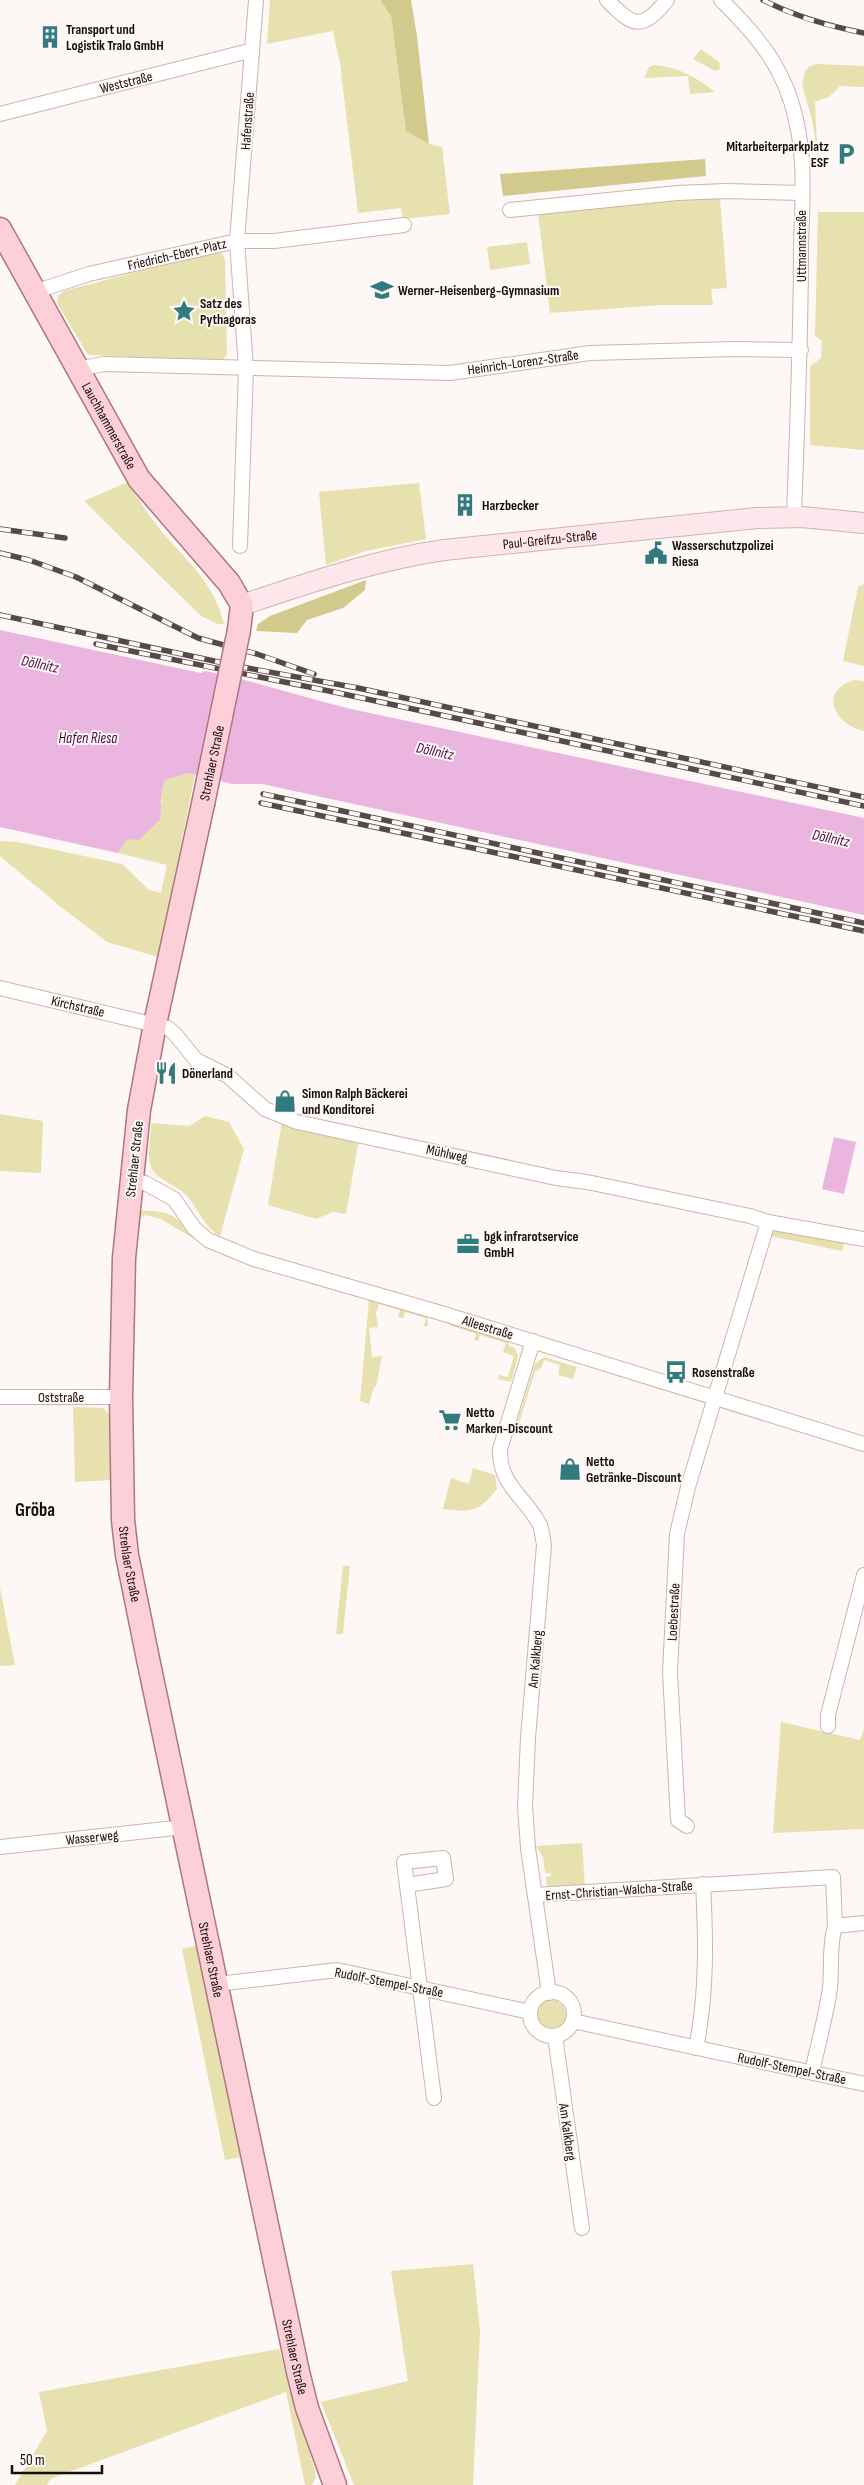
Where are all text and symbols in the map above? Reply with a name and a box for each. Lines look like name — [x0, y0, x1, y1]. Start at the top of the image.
place label: Transport und Logistik Tralo GmbH — [66, 21, 164, 54]
building icon: Transport und Logistik Tralo GmbH — [37, 24, 63, 50]
street label: Weststraße — [98, 68, 154, 97]
street label: Hafenstraße — [237, 92, 258, 150]
place label: Mitarbeiterparkplatz ESF — [726, 138, 830, 171]
parking icon: Mitarbeiterparkplatz ESF — [833, 141, 859, 167]
street label: Uttmannstraße — [793, 210, 810, 282]
street label: Friedrich-Ebert-Platz — [126, 235, 228, 274]
school or university icon: Werner-Heisenberg-Gymnasium — [369, 277, 395, 303]
place label: Werner-Heisenberg-Gymnasium — [398, 282, 559, 299]
place label: Satz des Pythagoras — [200, 295, 256, 328]
place icon: Satz des Pythagoras — [171, 298, 197, 324]
street label: Heinrich-Lorenz-Straße — [466, 346, 580, 379]
street label: Lauchhammerstraße — [78, 379, 140, 472]
building icon: Harzbecker — [452, 492, 478, 518]
place label: Harzbecker — [482, 497, 540, 514]
street label: Paul-Greifzu-Straße — [502, 526, 598, 553]
place label: Wasserschutzpolizei Riesa — [672, 537, 774, 570]
public building icon: Wasserschutzpolizei Riesa — [643, 540, 669, 566]
water label: Döllnitz — [19, 651, 61, 678]
street label: Strehlaer Straße — [196, 724, 228, 802]
water label: Hafen Riesa — [59, 729, 117, 748]
water label: Döllnitz — [414, 738, 456, 765]
water label: Döllnitz — [810, 825, 852, 852]
street label: Kirchstraße — [49, 992, 106, 1021]
restaurant icon: Dönerland — [153, 1060, 179, 1086]
place label: Dönerland — [182, 1065, 233, 1082]
place label: Simon Ralph Bäckerei und Konditorei — [302, 1085, 408, 1118]
shop icon: Simon Ralph Bäckerei und Konditorei — [272, 1088, 298, 1114]
street label: Strehlaer Straße — [122, 1120, 147, 1198]
street label: Mühlweg — [425, 1141, 469, 1166]
place label: bgk infrarotservice GmbH — [484, 1228, 579, 1261]
office icon: bgk infrarotservice GmbH — [455, 1231, 481, 1257]
street label: Alleestraße — [459, 1311, 516, 1343]
bus stop icon: Rosenstraße — [663, 1359, 689, 1385]
place label: Rosenstraße — [692, 1364, 755, 1381]
street label: Oststraße — [38, 1389, 84, 1406]
place label: Netto Marken-Discount — [466, 1404, 553, 1437]
supermarket icon: Netto Marken-Discount — [437, 1407, 463, 1433]
place label: Netto Getränke-Discount — [586, 1453, 682, 1486]
shop icon: Netto Getränke-Discount — [557, 1456, 583, 1482]
district label: Gröba — [15, 1499, 55, 1522]
street label: Strehlaer Straße — [115, 1525, 144, 1603]
street label: Loebestraße — [663, 1583, 684, 1641]
street label: Am Kalkberg — [524, 1629, 547, 1690]
street label: Wasserweg — [65, 1826, 120, 1849]
street label: Ernst-Christian-Walcha-Straße — [545, 1877, 693, 1904]
street label: Strehlaer Straße — [195, 1920, 227, 1999]
street label: Rudolf-Stempel-Straße — [333, 1964, 445, 2001]
street label: Rudolf-Stempel-Straße — [736, 2049, 848, 2088]
street label: Am Kalkberg — [555, 2101, 580, 2162]
street label: Strehlaer Straße — [278, 2318, 311, 2396]
scale bar — [12, 2442, 102, 2474]
text: 50 m — [20, 2451, 45, 2470]

